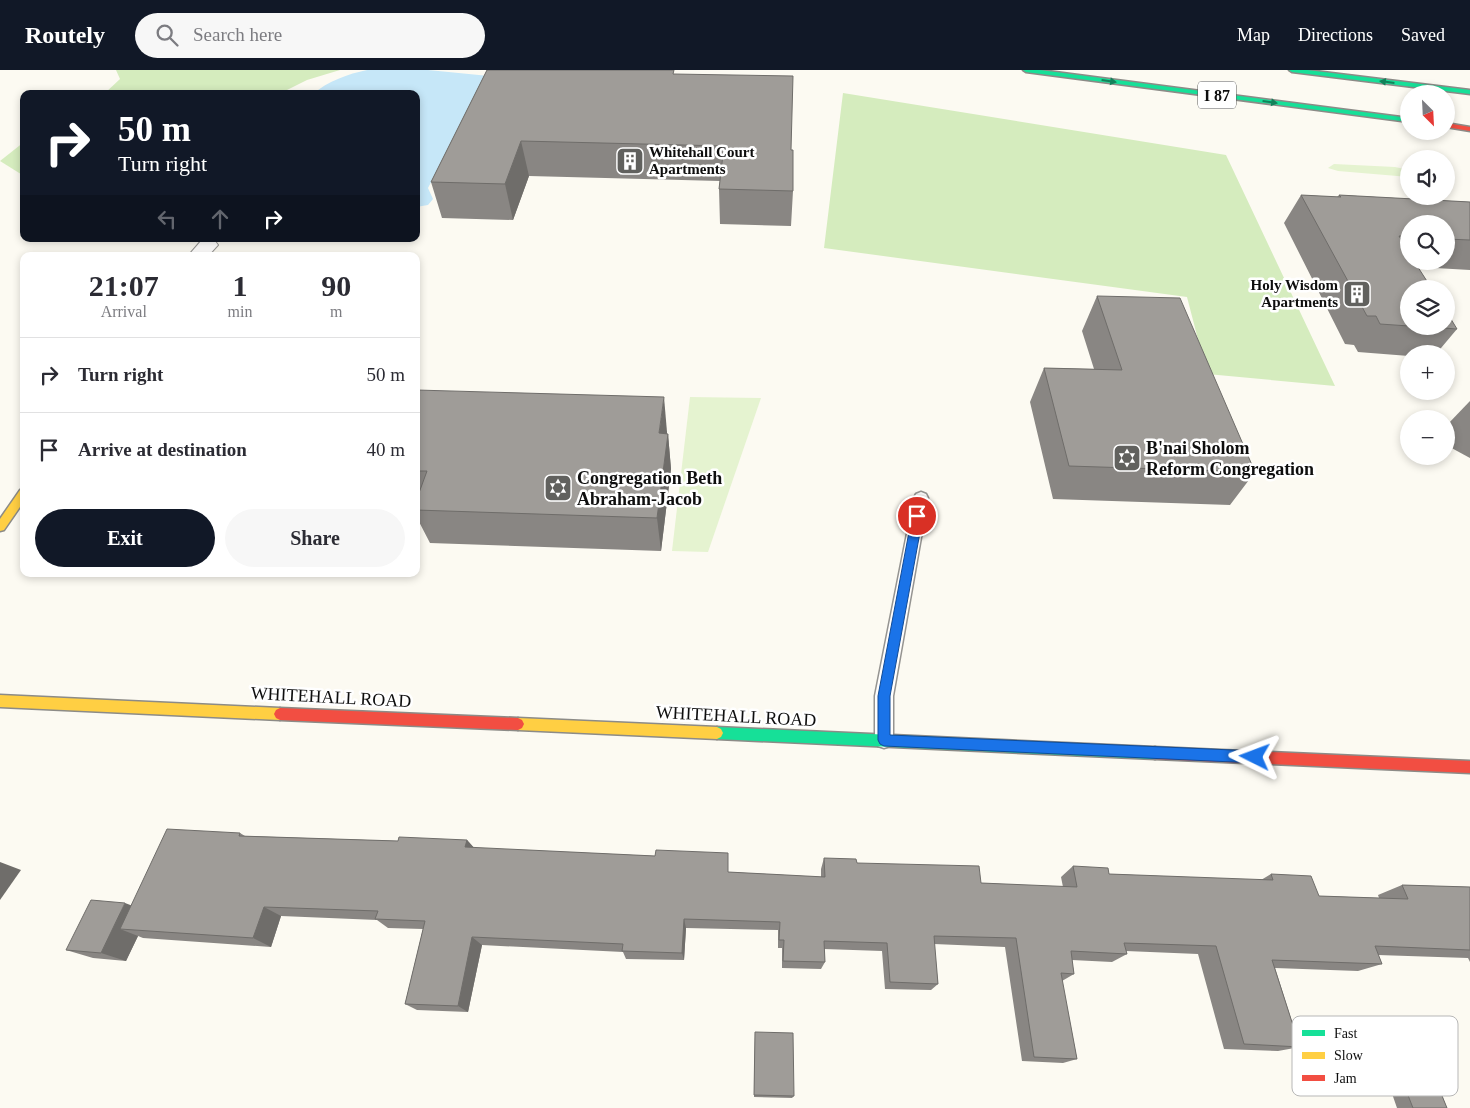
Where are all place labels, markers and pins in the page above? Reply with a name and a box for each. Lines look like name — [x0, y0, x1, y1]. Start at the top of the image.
place label: Whitehall Court Apartments — [649, 144, 754, 177]
building icon: Whitehall Court Apartments — [615, 146, 645, 176]
place label: Holy Wisdom Apartments — [1251, 277, 1338, 310]
building icon: Holy Wisdom Apartments — [1342, 279, 1372, 309]
place label: B'nai Sholom Reform Congregation — [1146, 438, 1314, 479]
synagogue icon: B'nai Sholom Reform Congregation — [1112, 443, 1142, 473]
place label: Congregation Beth Abraham-Jacob — [577, 468, 722, 509]
synagogue icon: Congregation Beth Abraham-Jacob — [543, 473, 573, 503]
pin — [896, 495, 938, 537]

